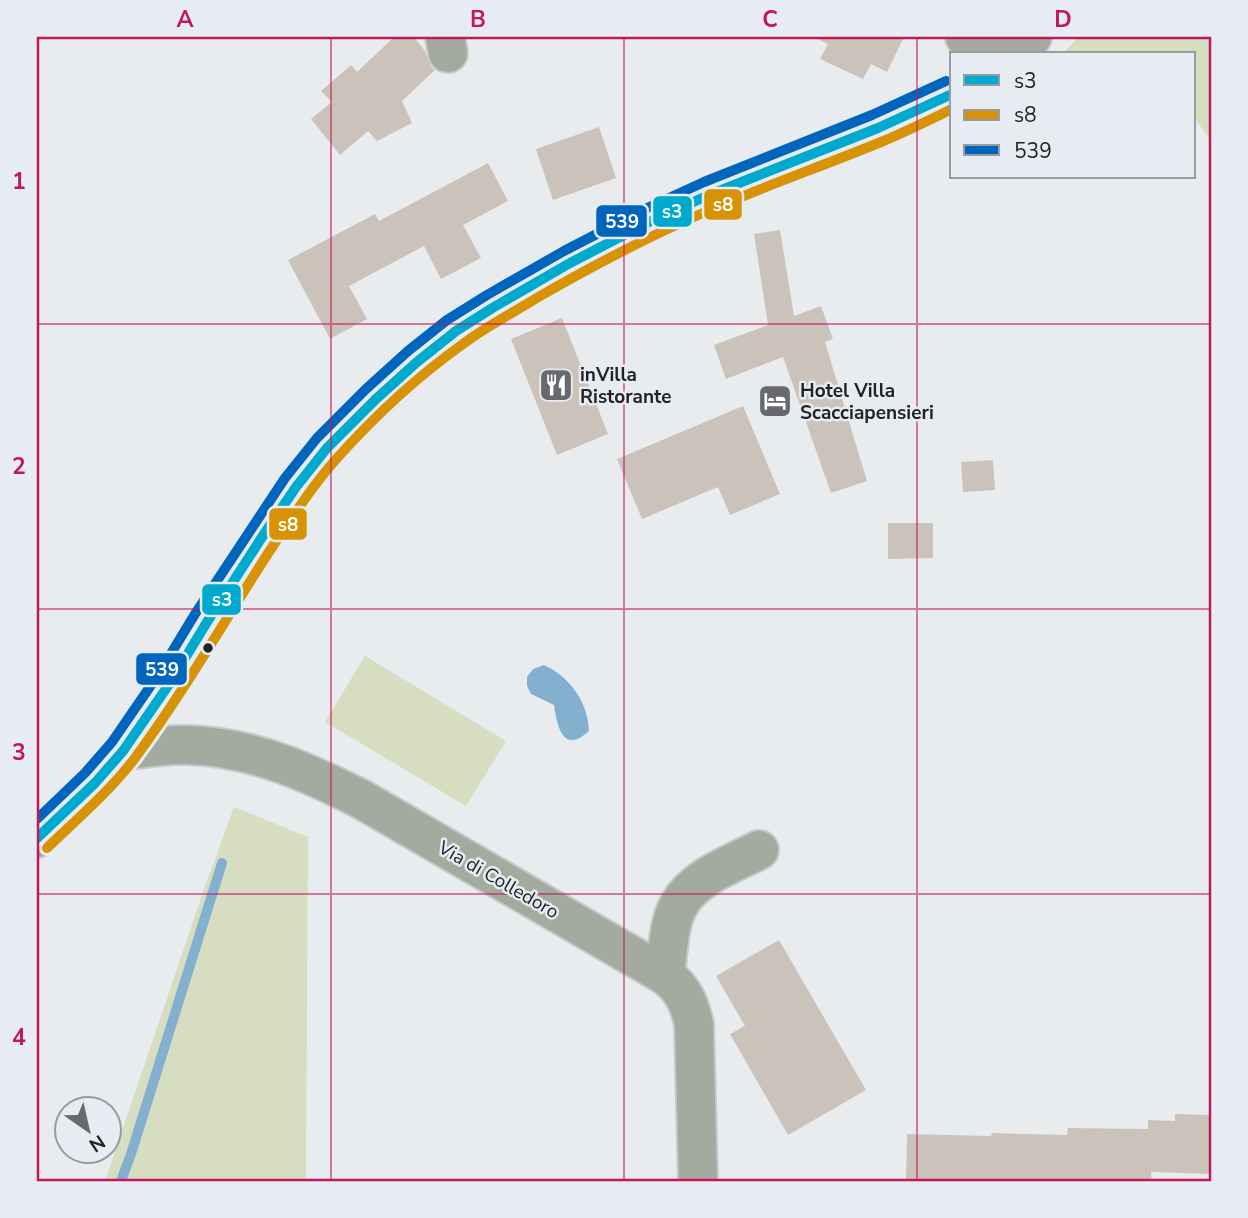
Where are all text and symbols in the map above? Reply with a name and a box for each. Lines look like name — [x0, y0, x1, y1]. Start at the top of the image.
text: A — [176, 4, 194, 35]
text: B — [470, 4, 486, 35]
text: C — [762, 4, 778, 35]
text: D — [1054, 4, 1072, 35]
legend — [950, 52, 1196, 178]
text: s3 — [1014, 67, 1037, 95]
text: s8 — [1014, 101, 1037, 129]
text: 539 — [1014, 137, 1052, 165]
text: 1 — [12, 166, 26, 197]
line badge: s8 — [703, 188, 743, 221]
text: s8 — [713, 192, 733, 218]
line badge: s3 — [652, 195, 693, 228]
text: s3 — [662, 199, 682, 225]
line badge: 539 — [595, 204, 648, 238]
text: 539 — [605, 209, 639, 235]
place label: inVilla Ristorante — [580, 362, 672, 410]
restaurant icon: inVilla Ristorante — [537, 366, 575, 404]
place label: Hotel Villa Scacciapensieri — [800, 378, 934, 426]
hotel icon: Hotel Villa Scacciapensieri — [756, 382, 794, 420]
text: 2 — [12, 451, 26, 482]
line badge: s8 — [268, 507, 308, 541]
text: s8 — [278, 512, 298, 538]
line badge: s3 — [201, 583, 242, 616]
text: s3 — [212, 587, 232, 613]
unlabelled marker — [201, 641, 215, 655]
line badge: 539 — [135, 652, 188, 686]
text: 539 — [145, 657, 179, 683]
text: 3 — [12, 737, 26, 768]
street label: Via di Colledoro — [432, 834, 564, 925]
text: 4 — [12, 1022, 26, 1053]
north arrow — [52, 1096, 122, 1166]
text: N — [84, 1129, 110, 1158]

